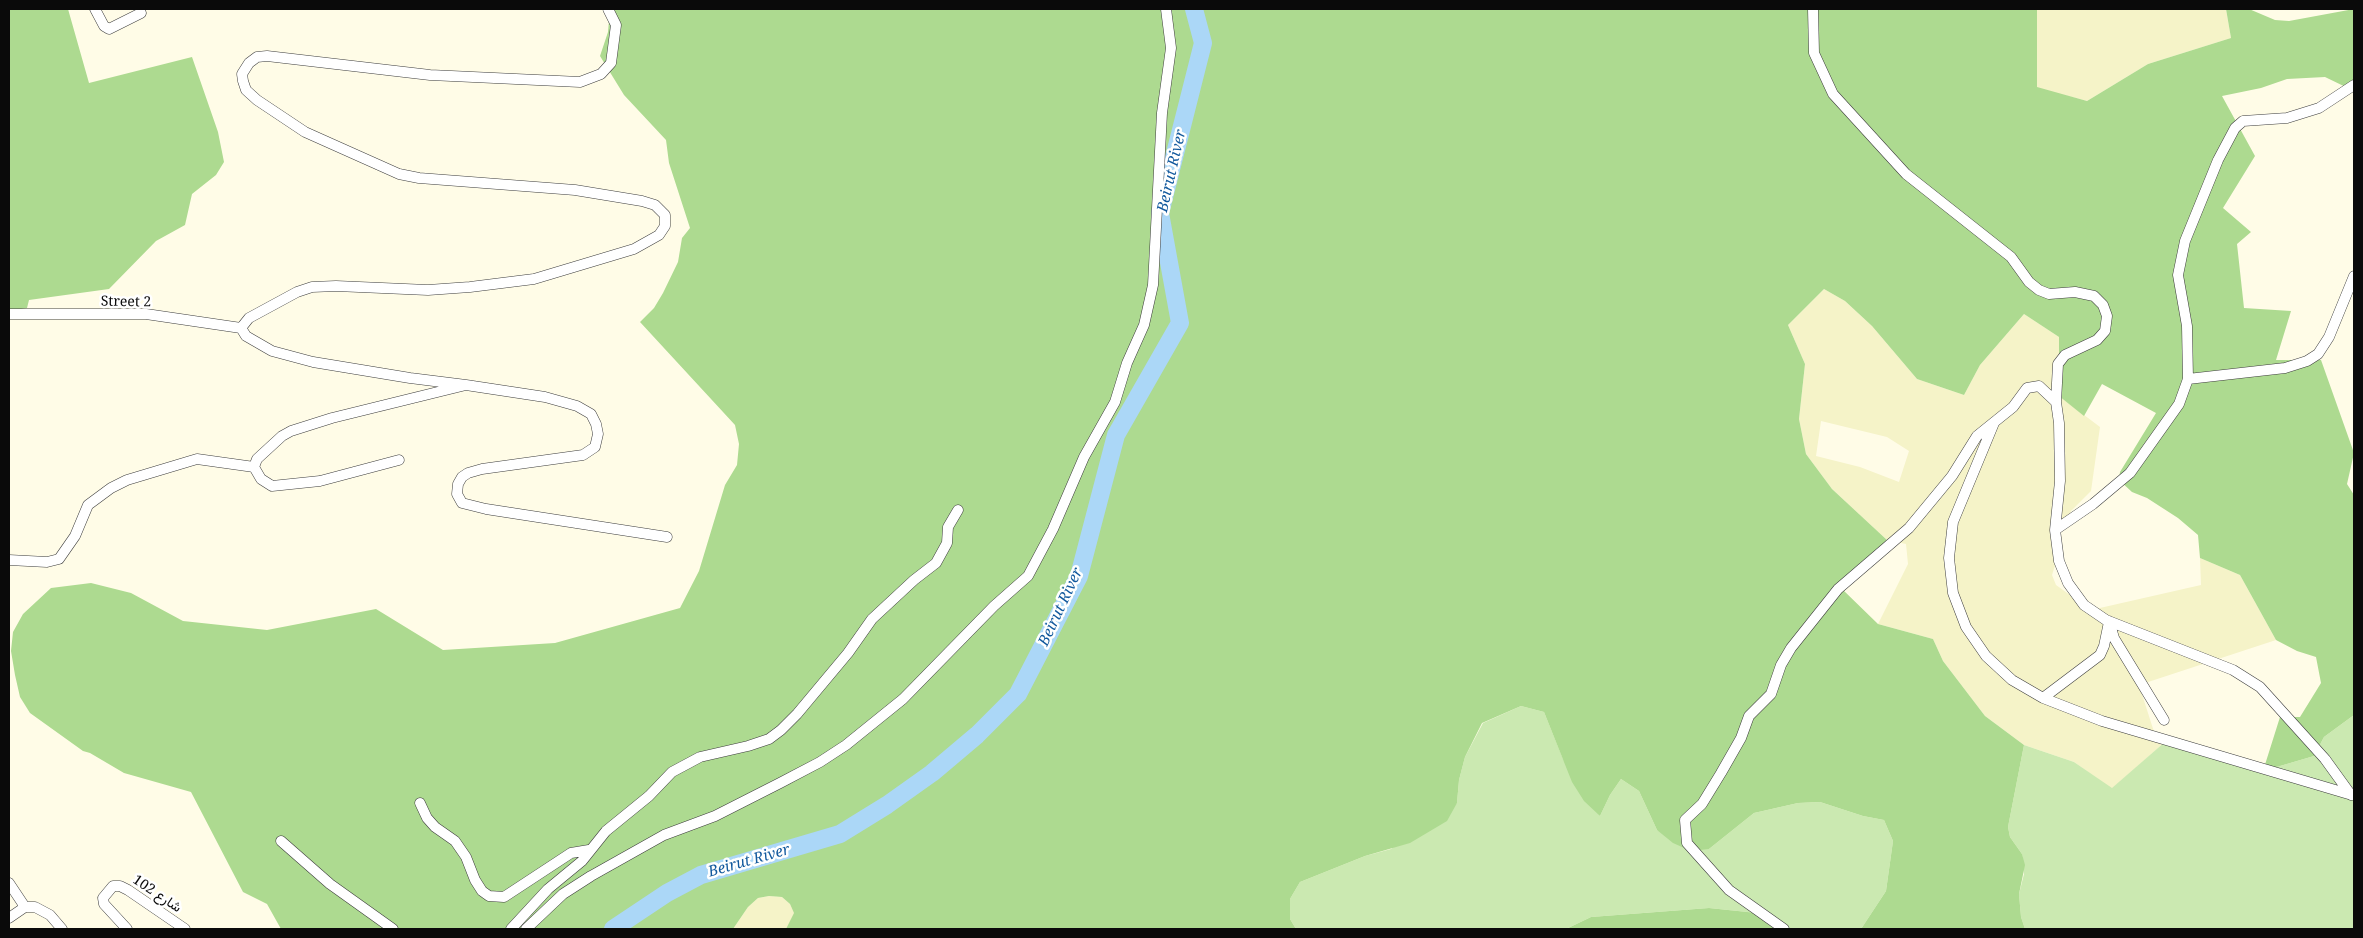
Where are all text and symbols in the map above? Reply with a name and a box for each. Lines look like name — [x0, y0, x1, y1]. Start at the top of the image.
water label: Beirut River — [1154, 128, 1190, 214]
street label: Street 2 — [101, 293, 151, 311]
water label: Beirut River — [1035, 565, 1087, 649]
water label: Beirut River — [706, 841, 792, 881]
street label: شارع 102 — [129, 872, 185, 916]

